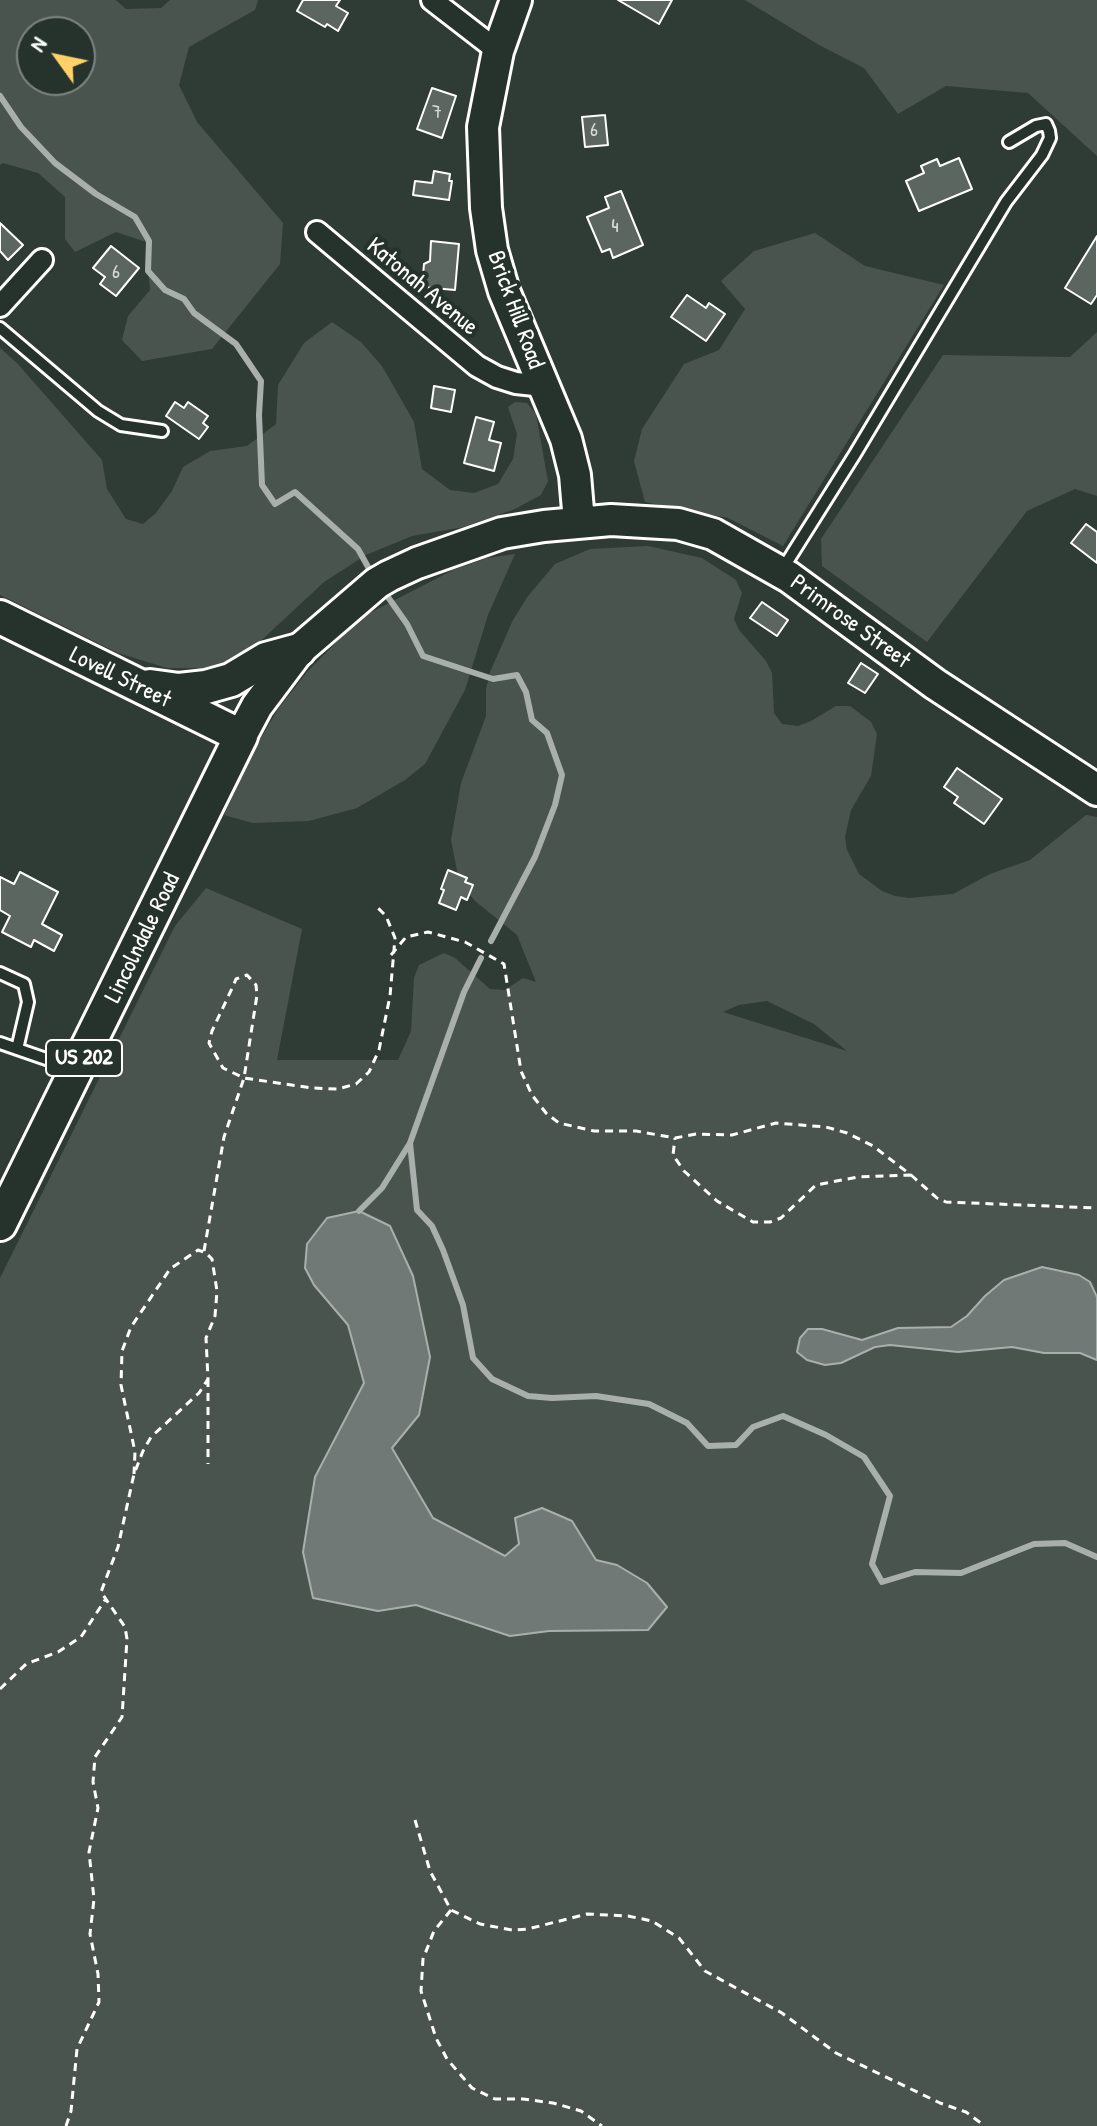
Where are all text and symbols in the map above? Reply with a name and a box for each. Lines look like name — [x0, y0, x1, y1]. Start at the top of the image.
north arrow — [16, 16, 96, 96]
text: N — [22, 31, 53, 57]
house number: 7 — [432, 101, 442, 125]
house number: 6 — [590, 119, 598, 143]
house number: 4 — [611, 215, 619, 239]
street label: Katonah Avenue — [360, 232, 484, 342]
street label: Brick Hill Road — [480, 247, 550, 373]
house number: 6 — [112, 261, 120, 285]
street label: Primrose Street — [784, 569, 916, 675]
street label: Lovell Street — [64, 641, 176, 715]
street label: Lincolndale Road — [99, 868, 187, 1008]
road number: US 202 — [46, 1040, 122, 1076]

